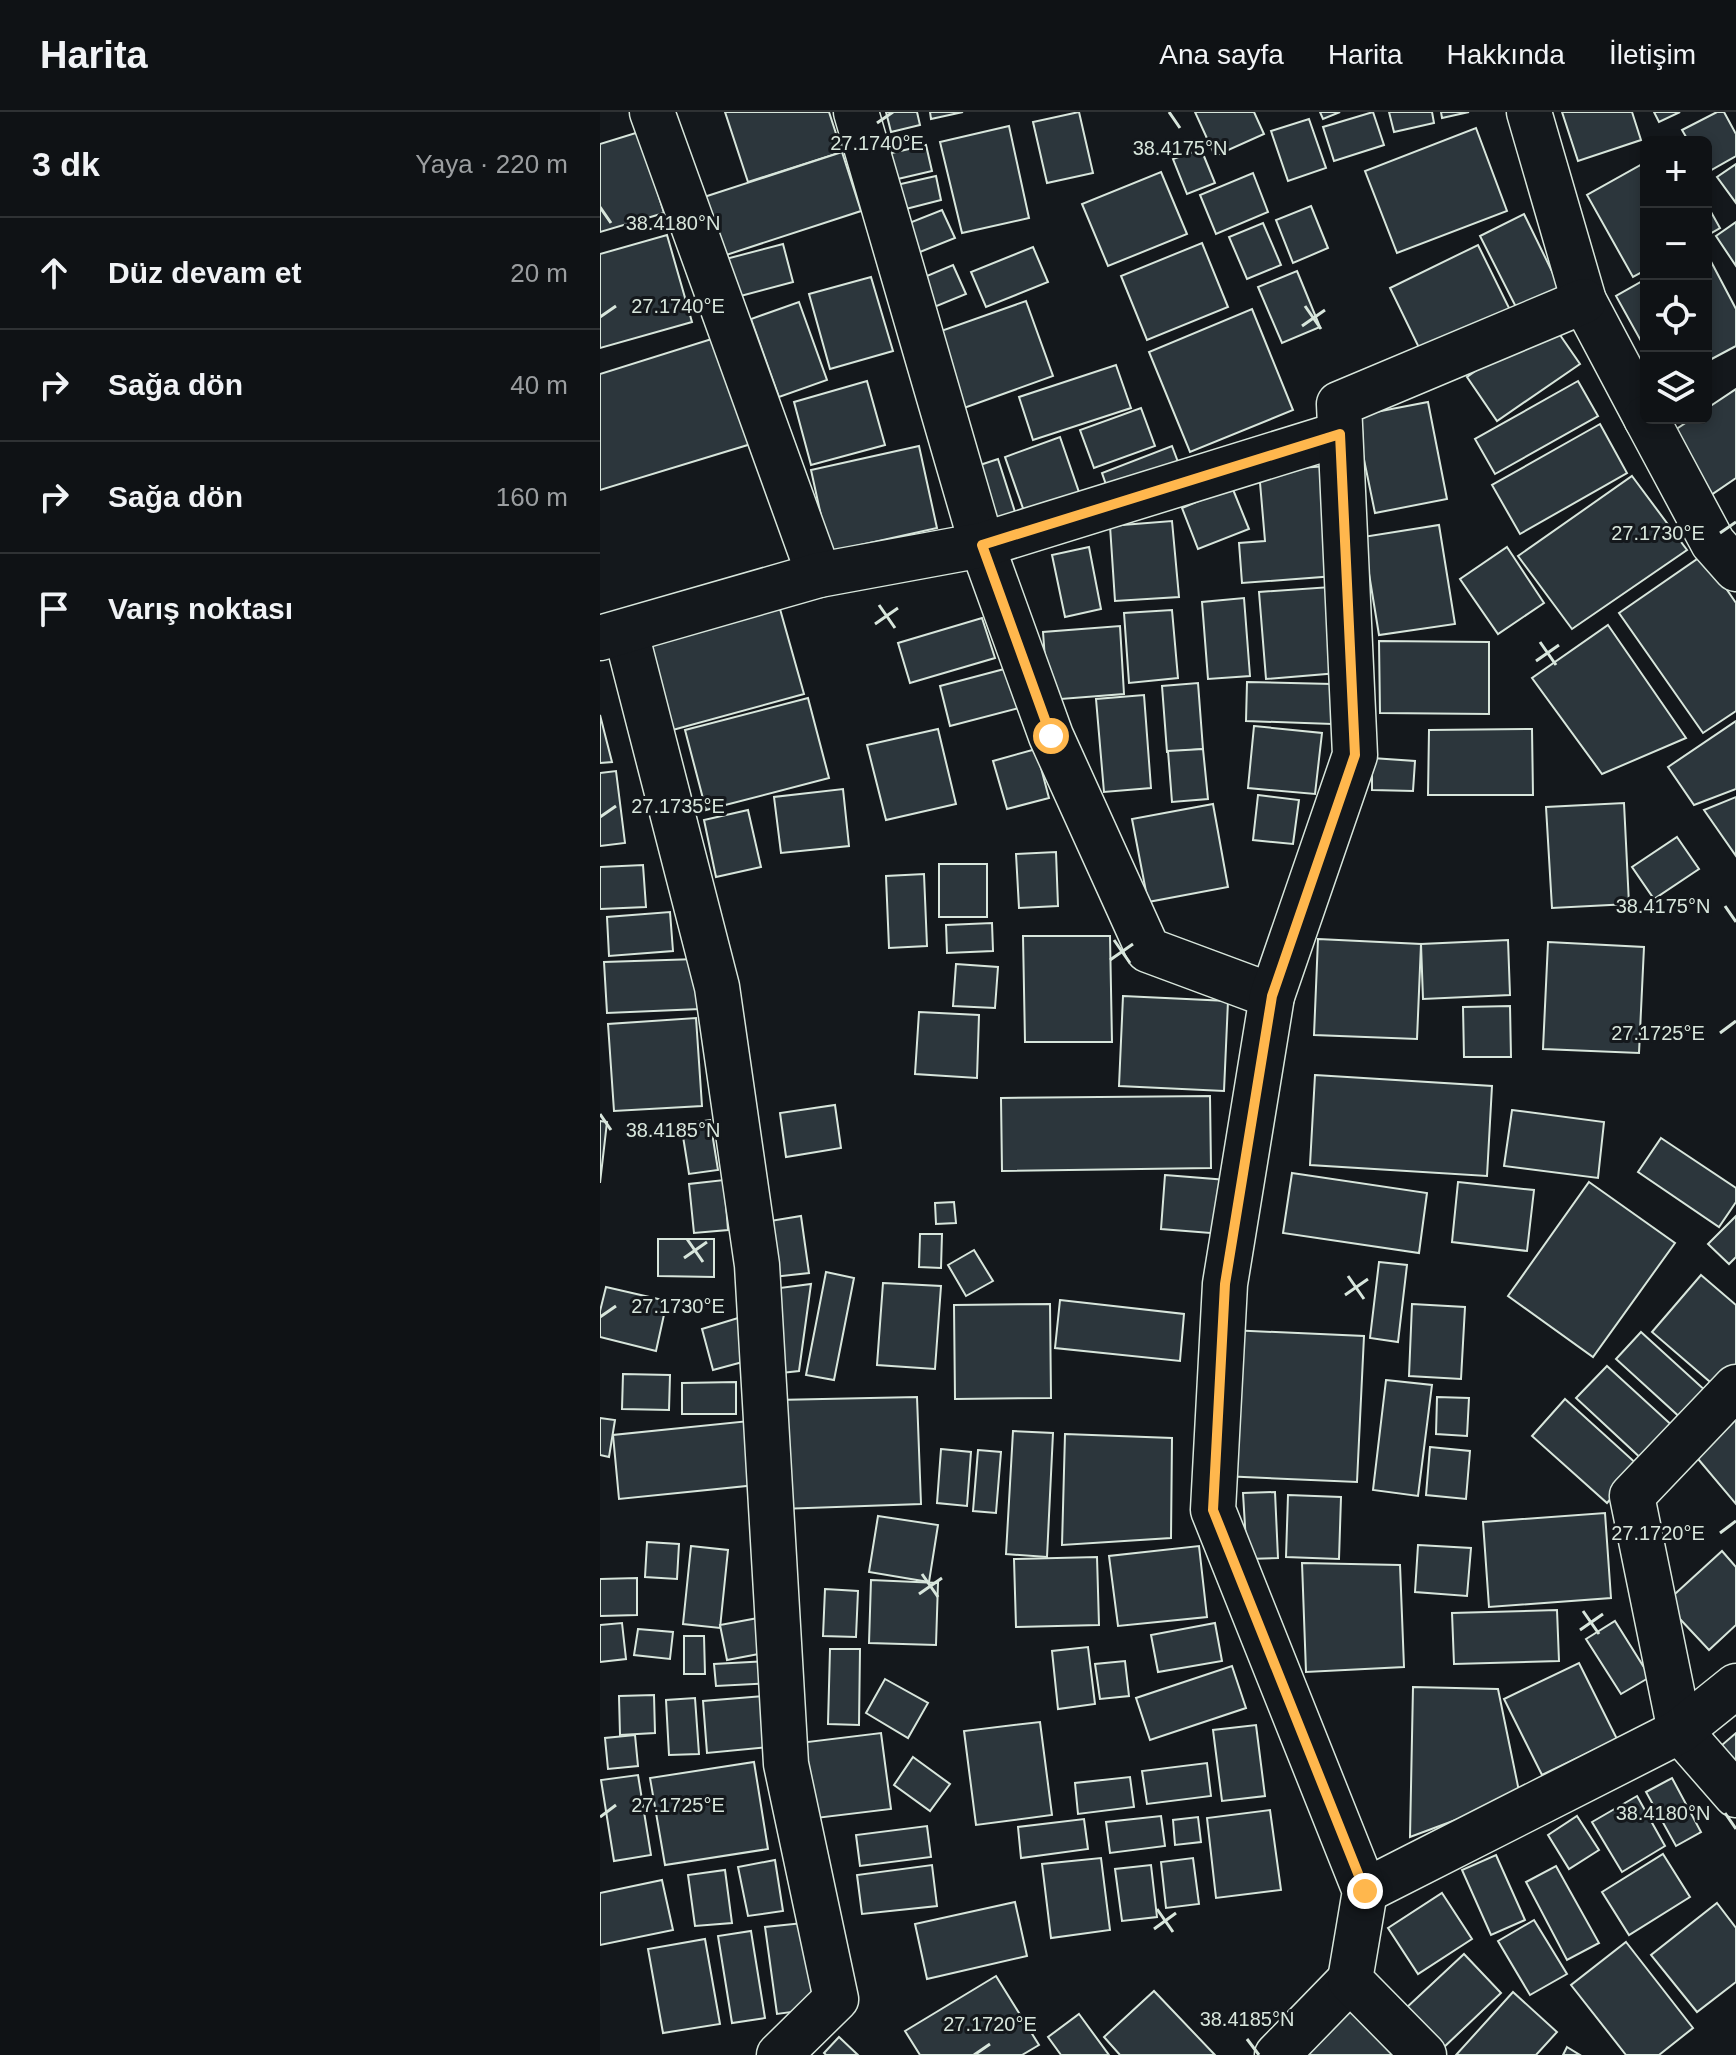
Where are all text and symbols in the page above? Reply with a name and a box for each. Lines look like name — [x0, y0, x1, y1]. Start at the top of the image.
text: Harita — [40, 34, 148, 76]
text: Ana sayfa — [1159, 39, 1284, 70]
text: Harita — [1328, 39, 1403, 70]
text: Hakkında — [1447, 39, 1565, 70]
text: İletişim — [1609, 39, 1696, 70]
text: 27.1740°E — [830, 132, 924, 154]
map controls — [1640, 136, 1712, 424]
button: + — [1640, 136, 1712, 208]
text: 38.4175°N — [1133, 137, 1227, 159]
text: 3 dk — [32, 145, 100, 183]
text: Yaya · 220 m — [415, 149, 568, 179]
button: − — [1640, 208, 1712, 280]
text: 38.4180°N — [626, 212, 720, 234]
icon: ahead — [32, 251, 76, 295]
text: Düz devam et — [108, 256, 301, 289]
text: 20 m — [510, 258, 568, 288]
button: locate — [1640, 280, 1712, 352]
text: 27.1740°E — [631, 295, 725, 317]
button: layers — [1640, 352, 1712, 424]
icon: right — [32, 363, 76, 407]
text: Sağa dön — [108, 368, 243, 401]
text: 40 m — [510, 370, 568, 400]
icon: right — [32, 475, 76, 519]
text: Sağa dön — [108, 480, 243, 513]
text: 160 m — [496, 482, 568, 512]
text: 27.1730°E — [1611, 522, 1705, 544]
icon: arrive — [32, 587, 76, 631]
text: Varış noktası — [108, 592, 293, 625]
route start — [1033, 718, 1069, 754]
text: 27.1735°E — [631, 795, 725, 817]
text: 38.4175°N — [1616, 895, 1710, 917]
text: 27.1725°E — [1611, 1022, 1705, 1044]
text: 38.4185°N — [626, 1119, 720, 1141]
text: 27.1730°E — [631, 1295, 725, 1317]
text: 27.1720°E — [1611, 1522, 1705, 1544]
text: 27.1725°E — [631, 1794, 725, 1816]
text: 38.4180°N — [1616, 1802, 1710, 1824]
route end — [1347, 1873, 1383, 1909]
text: 38.4185°N — [1200, 2008, 1294, 2030]
text: 27.1720°E — [943, 2013, 1037, 2035]

